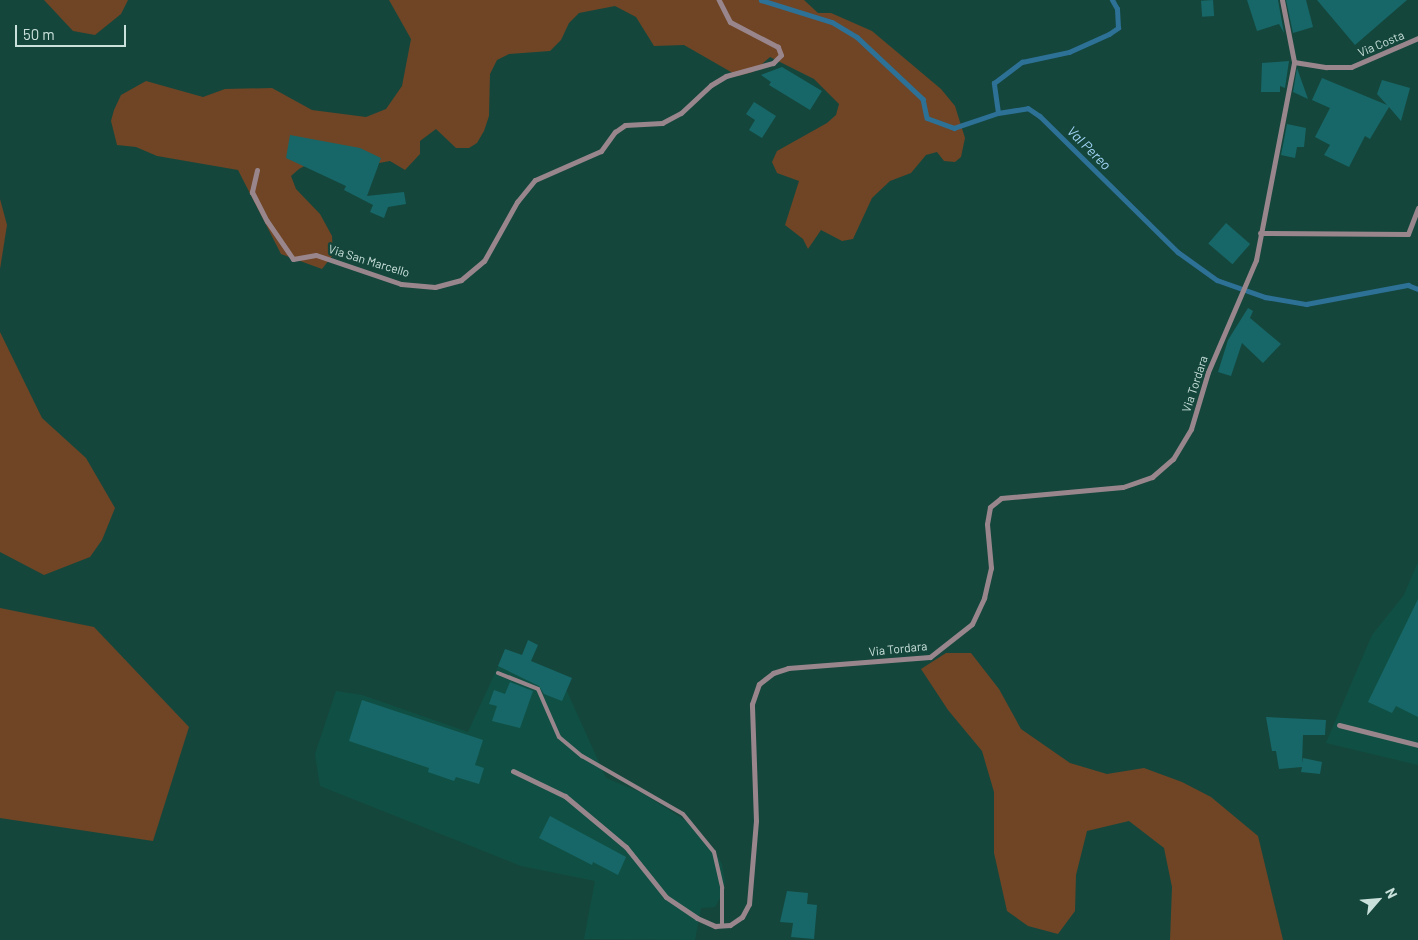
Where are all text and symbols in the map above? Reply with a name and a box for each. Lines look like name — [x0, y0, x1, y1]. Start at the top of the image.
scale bar — [18, 15, 129, 47]
text: 50 m — [23, 25, 55, 43]
street label: Via Costa — [1356, 28, 1406, 60]
water label: Val Pereo — [1064, 123, 1114, 173]
street label: Via San Marcello — [327, 242, 411, 280]
street label: Via Tordara — [1179, 354, 1211, 414]
street label: Via Tordara — [868, 639, 928, 659]
north arrow — [1353, 875, 1403, 925]
text: N — [1382, 885, 1401, 901]

